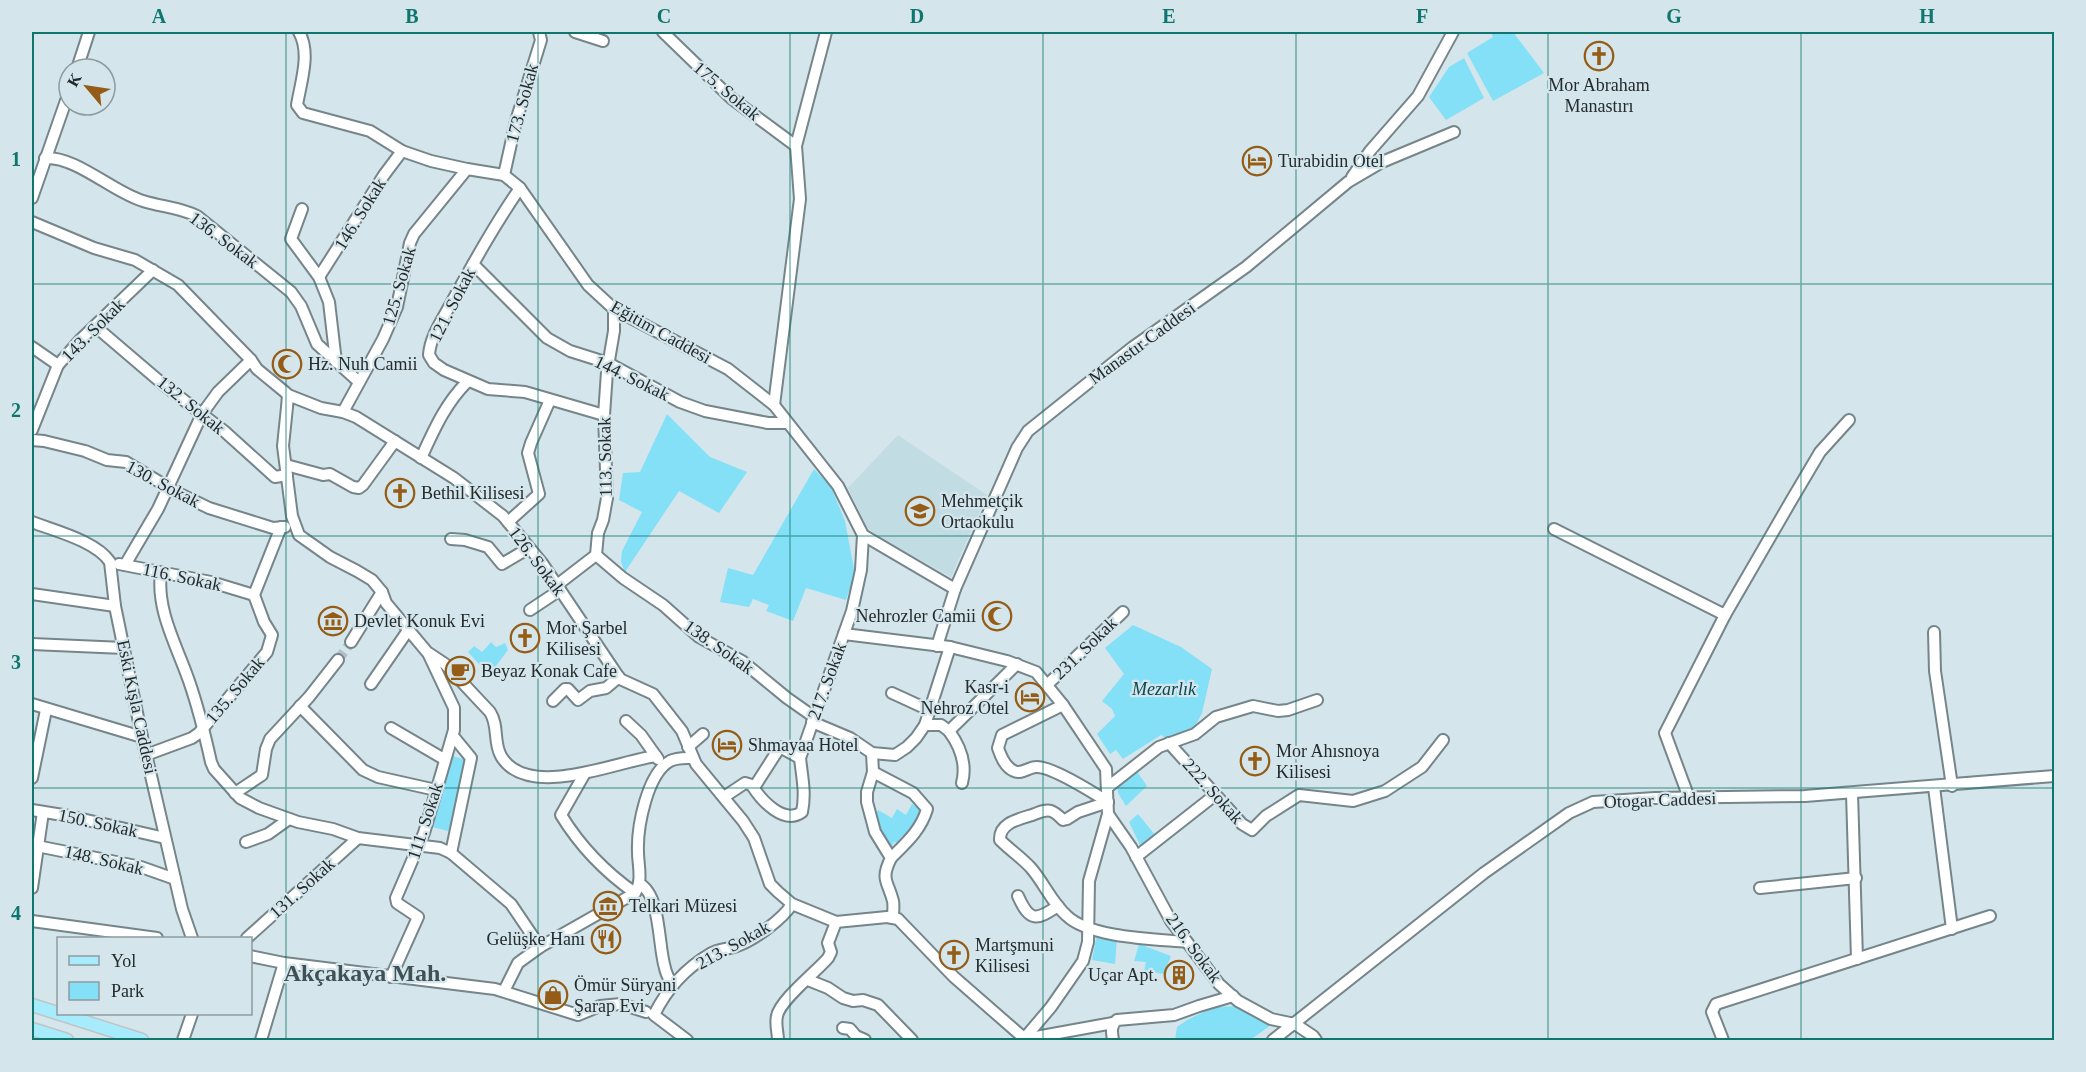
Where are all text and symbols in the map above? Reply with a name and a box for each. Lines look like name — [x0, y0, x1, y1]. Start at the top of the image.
text: A — [152, 5, 167, 27]
text: B — [405, 5, 419, 27]
text: C — [657, 5, 671, 27]
text: D — [910, 5, 924, 27]
text: E — [1162, 5, 1176, 27]
text: F — [1416, 5, 1428, 27]
text: G — [1666, 5, 1682, 27]
text: H — [1919, 5, 1935, 27]
church icon: Mor Abraham Manastırı — [1583, 40, 1615, 72]
north arrow — [57, 57, 117, 117]
street label: 175. Sokak — [690, 57, 764, 125]
street label: 173. Sokak — [502, 61, 542, 145]
text: K — [64, 70, 85, 90]
place label: Mor Abraham Manastırı — [1548, 75, 1650, 116]
hotel icon: Turabidin Otel — [1241, 145, 1273, 177]
text: 1 — [11, 148, 21, 170]
place label: Turabidin Otel — [1278, 151, 1384, 171]
street label: 146. Sokak — [330, 174, 390, 254]
street label: 136. Sokak — [186, 208, 262, 272]
street label: 125. Sokak — [378, 244, 420, 328]
street label: 121. Sokak — [425, 264, 479, 346]
street label: 143. Sokak — [57, 294, 129, 366]
street label: Eğitim Caddesi — [607, 296, 715, 368]
street label: Manastır Caddesi — [1085, 298, 1199, 388]
mosque icon: Hz. Nuh Camii — [271, 348, 303, 380]
street label: 144. Sokak — [591, 351, 673, 405]
place label: Hz. Nuh Camii — [308, 354, 418, 374]
street label: 132. Sokak — [153, 372, 229, 438]
text: 2 — [11, 399, 21, 421]
street label: 113. Sokak — [594, 417, 616, 497]
street label: 130. Sokak — [123, 456, 203, 512]
church icon: Bethil Kilisesi — [384, 477, 416, 509]
place label: Bethil Kilisesi — [421, 483, 525, 503]
place label: Mehmetçik Ortaokulu — [941, 491, 1023, 532]
school or university icon: Mehmetçik Ortaokulu — [904, 495, 936, 527]
street label: 126. Sokak — [505, 523, 569, 599]
street label: 116. Sokak — [141, 559, 223, 595]
mosque icon: Nehrozler Camii — [981, 600, 1013, 632]
museum icon: Devlet Konuk Evi — [317, 605, 349, 637]
place label: Nehrozler Camii — [856, 606, 976, 626]
place label: Devlet Konuk Evi — [354, 611, 485, 631]
street label: 231. Sokak — [1049, 613, 1121, 683]
street label: 138. Sokak — [680, 616, 758, 678]
place label: Mor Şarbel Kilisesi — [546, 618, 627, 659]
church icon: Mor Şarbel Kilisesi — [509, 622, 541, 654]
street label: Eski Kışla Caddesi — [113, 638, 161, 776]
street label: 217. Sokak — [804, 640, 850, 722]
text: 3 — [11, 651, 21, 673]
street label: 135. Sokak — [201, 653, 269, 727]
cafe icon: Beyaz Konak Cafe — [444, 655, 476, 687]
place label: Beyaz Konak Cafe — [481, 661, 617, 681]
place label: Kasr-i Nehroz Otel — [921, 677, 1009, 718]
park label: Mezarlık — [1131, 679, 1197, 699]
hotel icon: Kasr-i Nehroz Otel — [1014, 681, 1046, 713]
hotel icon: Shmayaa Hotel — [711, 729, 743, 761]
place label: Shmayaa Hotel — [748, 735, 858, 755]
place label: Mor Ahısnoya Kilisesi — [1276, 741, 1380, 782]
church icon: Mor Ahısnoya Kilisesi — [1239, 745, 1271, 777]
street label: 222. Sokak — [1178, 754, 1248, 828]
street label: 111. Sokak — [403, 780, 447, 862]
street label: Otogar Caddesi — [1603, 788, 1717, 812]
street label: 150. Sokak — [56, 805, 140, 841]
street label: 148. Sokak — [62, 841, 146, 879]
street label: 131. Sokak — [265, 853, 339, 923]
museum icon: Telkari Müzesi — [592, 890, 624, 922]
place label: Telkari Müzesi — [629, 896, 737, 916]
text: 4 — [11, 902, 21, 924]
street label: 216. Sokak — [1162, 909, 1226, 987]
street label: 213. Sokak — [693, 917, 773, 973]
restaurant icon: Gelüşke Hanı — [590, 923, 622, 955]
place label: Gelüşke Hanı — [487, 929, 585, 949]
place label: Martşmuni Kilisesi — [975, 935, 1054, 976]
legend — [57, 937, 252, 1015]
church icon: Martşmuni Kilisesi — [938, 939, 970, 971]
text: Yol — [111, 951, 136, 971]
building icon: Uçar Apt. — [1163, 959, 1195, 991]
district label: Akçakaya Mah. — [284, 960, 446, 986]
place label: Uçar Apt. — [1088, 965, 1158, 985]
place label: Ömür Süryani Şarap Evi — [574, 975, 677, 1016]
shop icon: Ömür Süryani Şarap Evi — [537, 979, 569, 1011]
text: Park — [111, 981, 144, 1001]

